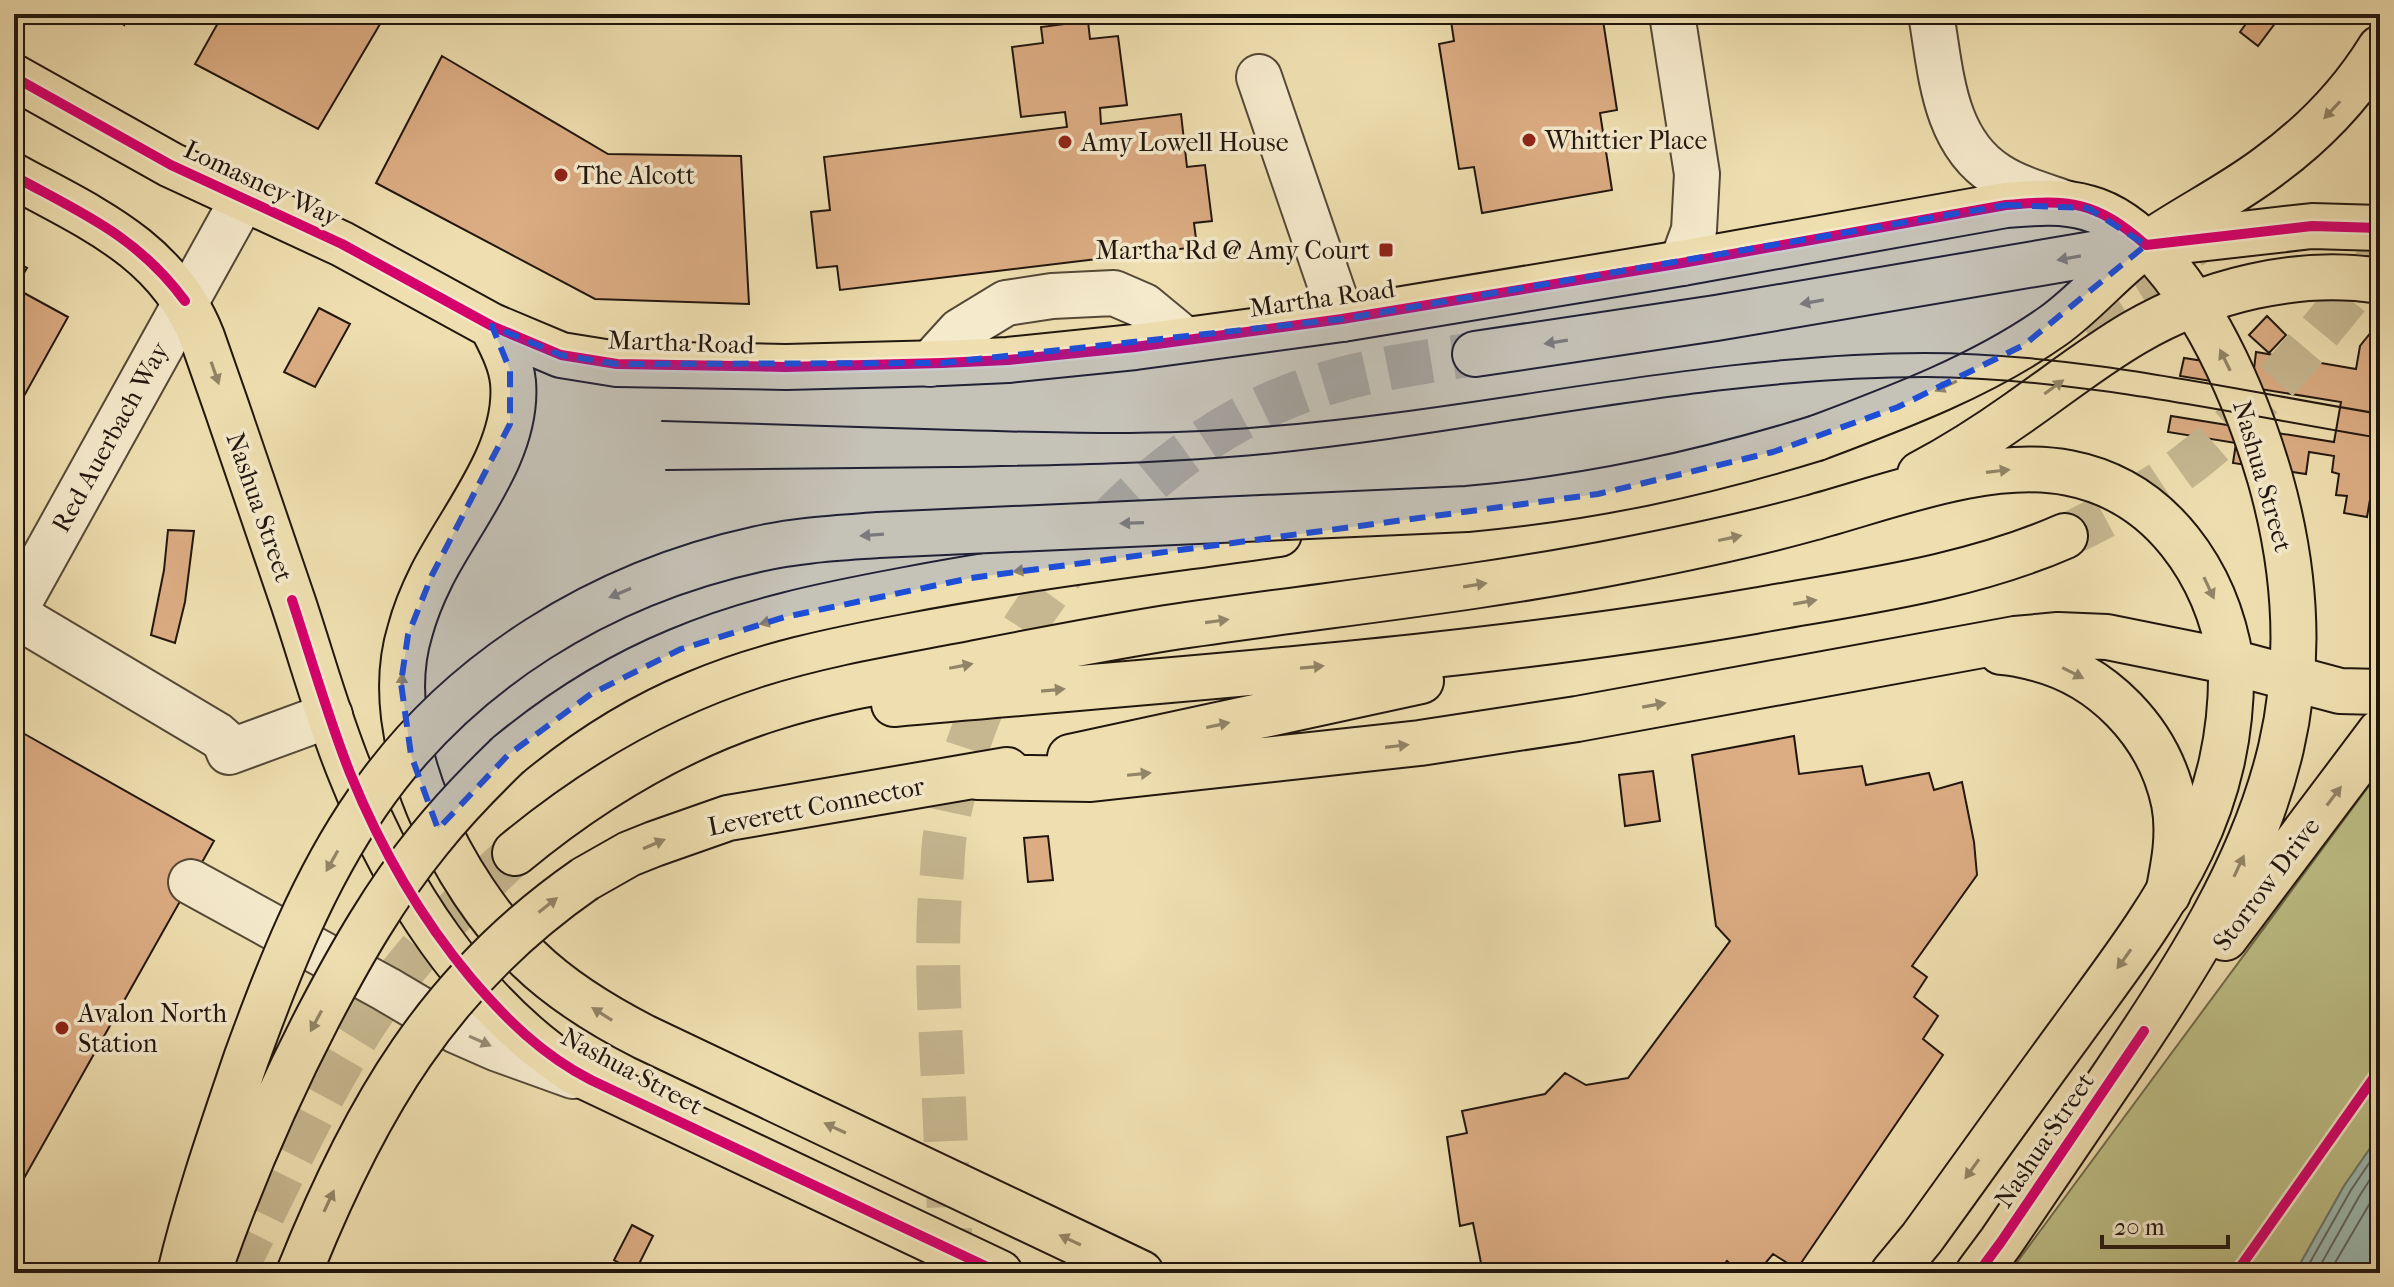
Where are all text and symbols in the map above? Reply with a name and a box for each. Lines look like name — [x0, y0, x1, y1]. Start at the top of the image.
one-way arrow — [2324, 100, 2342, 119]
place label: Whittier Place — [1544, 125, 1708, 156]
place label: Amy Lowell House — [1080, 127, 1289, 158]
marker: Whittier Place — [1520, 131, 1538, 149]
marker: Amy Lowell House — [1056, 133, 1074, 151]
street label: Lomasney Way — [179, 134, 346, 234]
place label: The Alcott — [577, 160, 696, 191]
marker: The Alcott — [552, 166, 570, 184]
place label: Martha Rd @ Amy Court — [1095, 235, 1371, 266]
marker: Martha Rd @ Amy Court — [1377, 241, 1395, 259]
one-way arrow — [2056, 253, 2081, 265]
street label: Martha Road — [1247, 273, 1398, 324]
one-way arrow — [1800, 296, 1825, 309]
street label: Martha Road — [607, 324, 755, 361]
street label: Red Auerbach Way — [45, 336, 176, 538]
one-way arrow — [1543, 336, 1568, 349]
one-way arrow — [2218, 349, 2232, 372]
one-way arrow — [209, 361, 222, 385]
one-way arrow — [1934, 379, 1957, 393]
one-way arrow — [2043, 380, 2064, 396]
street label: Nashua Street — [2226, 397, 2299, 556]
street label: Nashua Street — [220, 428, 300, 587]
one-way arrow — [1986, 465, 2011, 478]
one-way arrow — [1119, 517, 1144, 530]
one-way arrow — [859, 529, 884, 542]
one-way arrow — [1718, 531, 1743, 544]
one-way arrow — [1013, 564, 1038, 577]
one-way arrow — [2202, 577, 2216, 600]
one-way arrow — [1462, 578, 1487, 591]
one-way arrow — [608, 586, 632, 600]
one-way arrow — [1793, 595, 1818, 607]
one-way arrow — [1205, 614, 1230, 627]
one-way arrow — [758, 615, 783, 627]
one-way arrow — [949, 659, 974, 671]
one-way arrow — [1300, 660, 1325, 673]
one-way arrow — [2062, 665, 2084, 679]
one-way arrow — [396, 672, 408, 697]
one-way arrow — [1041, 683, 1066, 696]
one-way arrow — [1642, 699, 1667, 711]
one-way arrow — [1205, 718, 1230, 731]
one-way arrow — [1385, 739, 1410, 752]
one-way arrow — [1127, 767, 1152, 780]
street label: Leverett Connector — [705, 770, 927, 843]
one-way arrow — [2325, 785, 2341, 806]
street label: Storrow Drive — [2206, 811, 2327, 957]
one-way arrow — [642, 837, 666, 850]
one-way arrow — [325, 849, 339, 872]
one-way arrow — [2232, 854, 2246, 878]
one-way arrow — [538, 898, 558, 914]
one-way arrow — [2117, 948, 2132, 969]
place label: Avalon North Station — [77, 998, 227, 1059]
one-way arrow — [591, 1007, 613, 1021]
one-way arrow — [309, 1009, 322, 1032]
marker: Avalon North Station — [53, 1019, 71, 1037]
street label: Nashua Street — [556, 1021, 708, 1122]
one-way arrow — [468, 1034, 492, 1047]
street label: Nashua Street — [1988, 1066, 2101, 1214]
one-way arrow — [824, 1121, 847, 1135]
one-way arrow — [1964, 1159, 1980, 1180]
one-way arrow — [322, 1189, 336, 1213]
scale bar — [2102, 1199, 2228, 1249]
text: 20 m — [2114, 1213, 2165, 1241]
one-way arrow — [1058, 1233, 1082, 1247]

